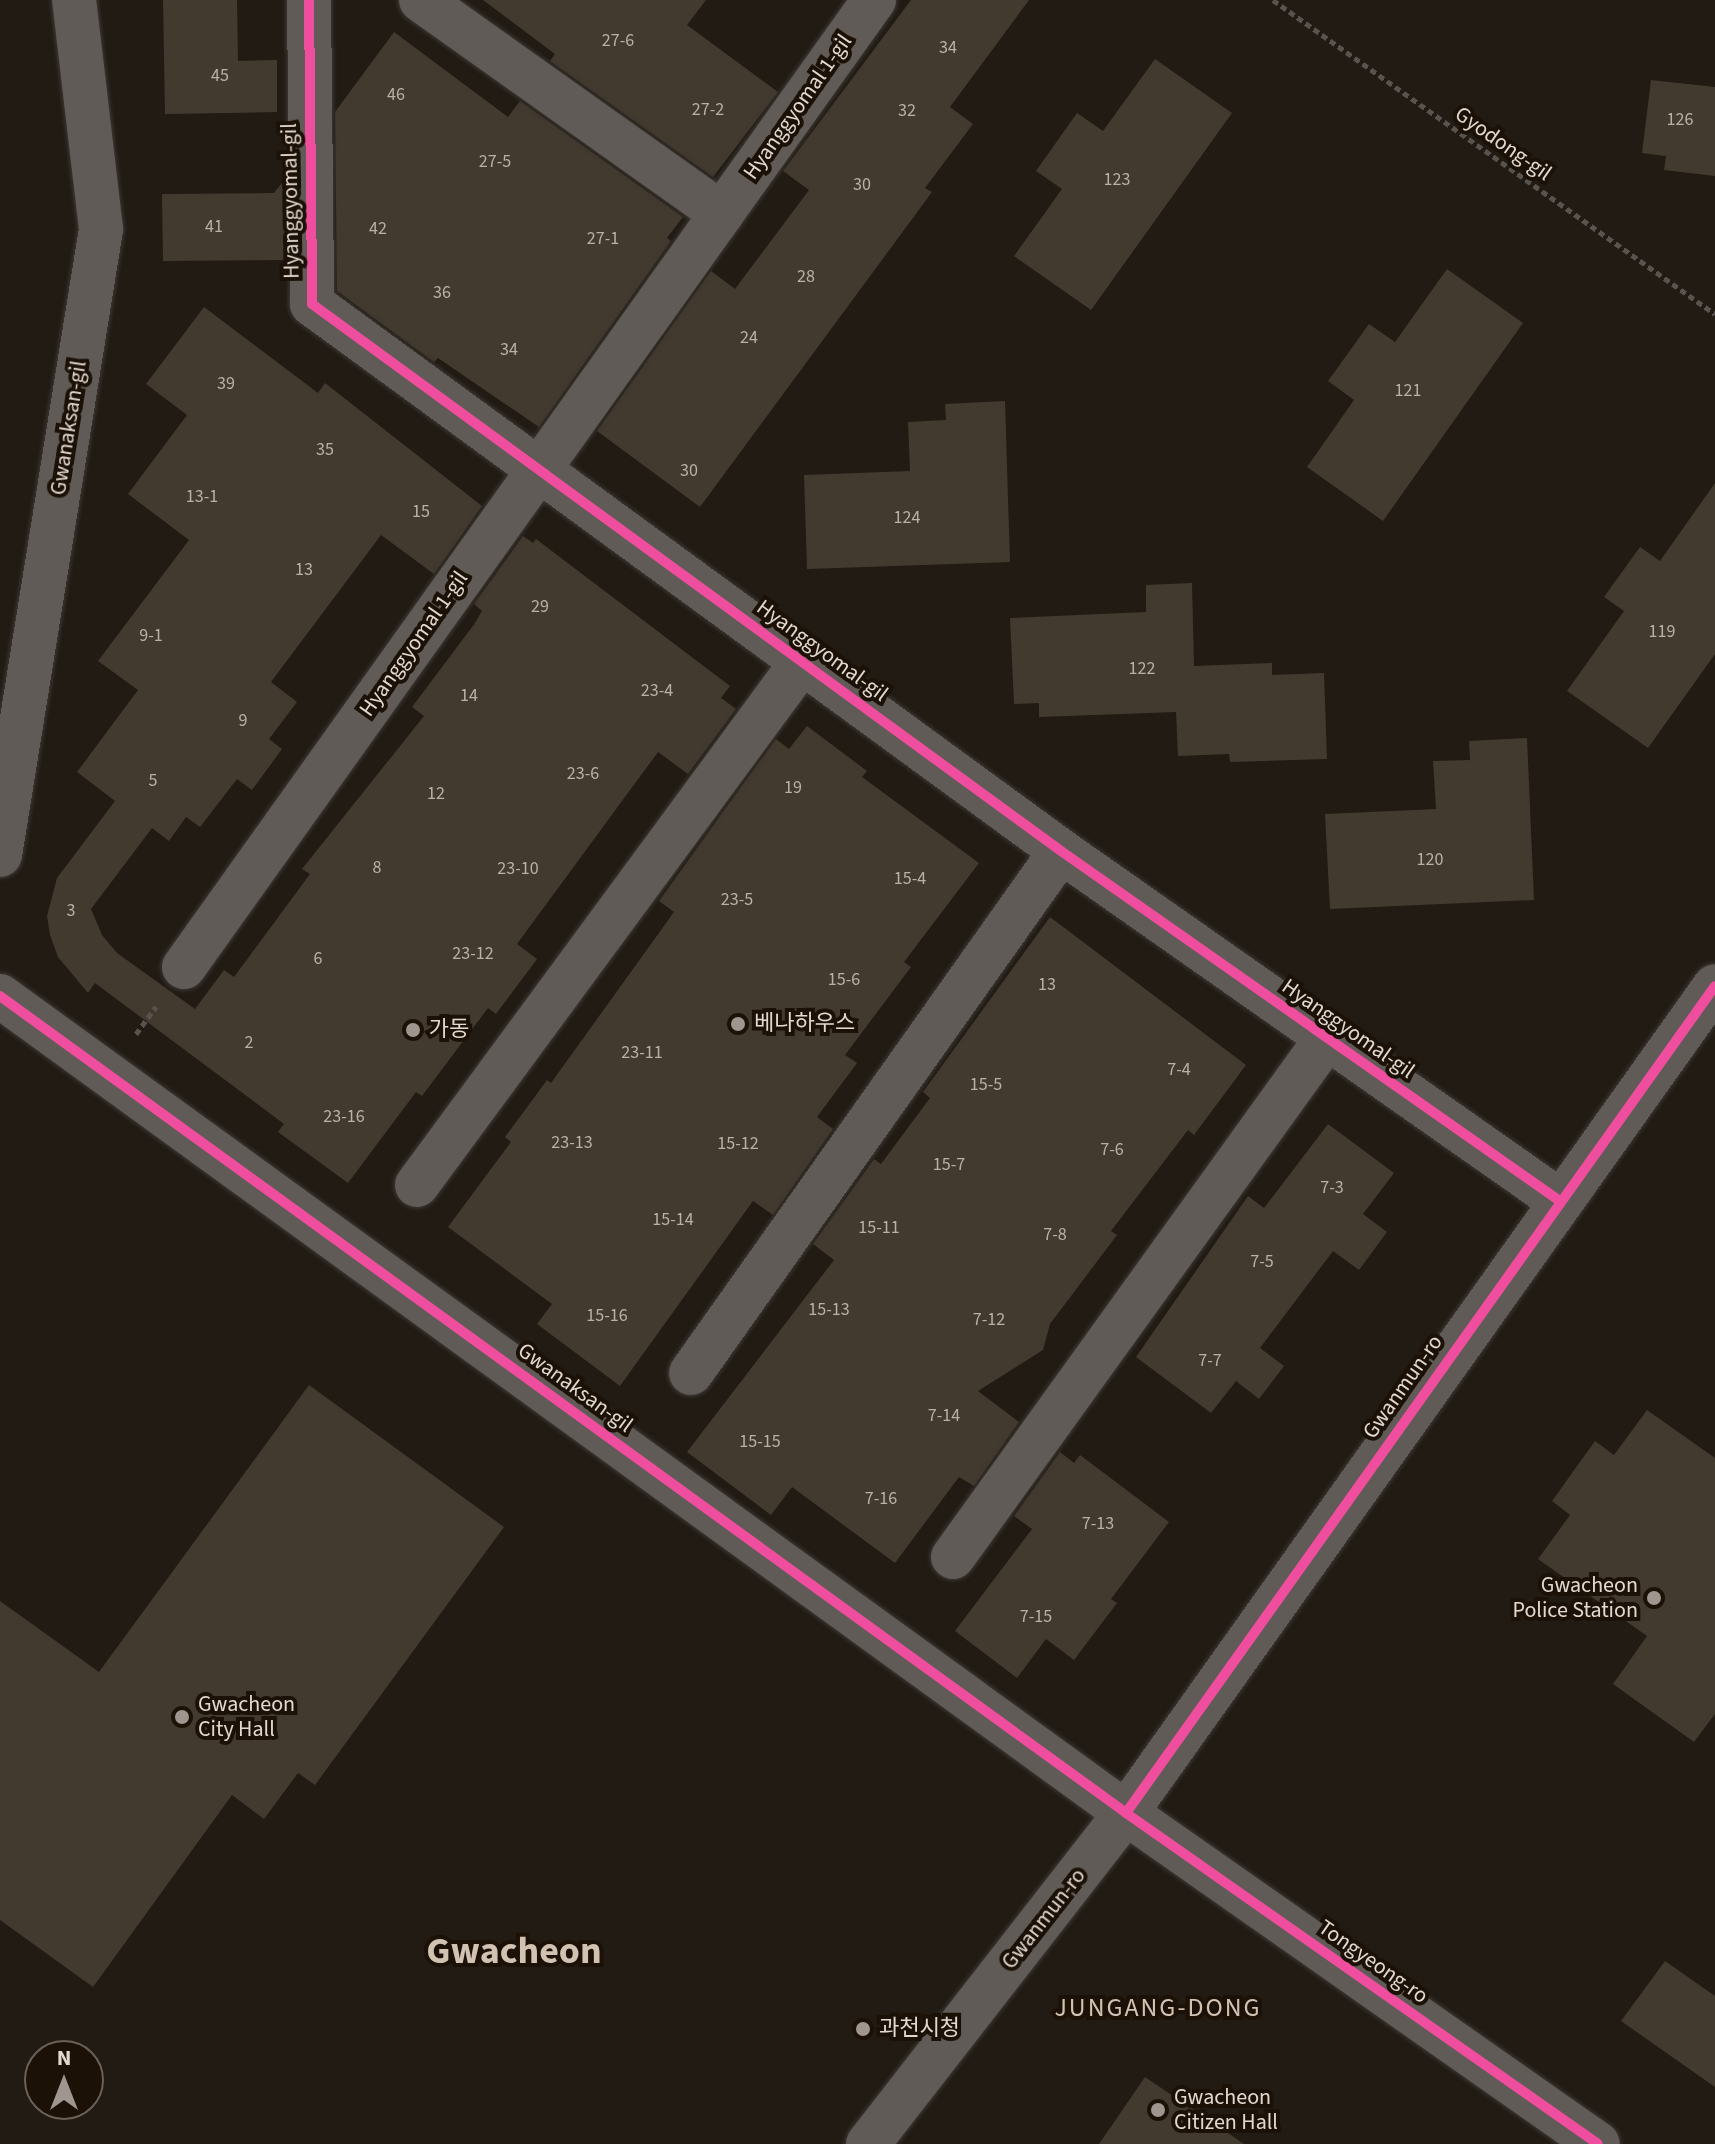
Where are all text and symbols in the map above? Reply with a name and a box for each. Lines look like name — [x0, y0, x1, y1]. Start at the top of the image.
street label: Hyanggyomal 1-gil — [738, 29, 858, 185]
house number: 27-6 — [602, 30, 634, 52]
house number: 34 — [939, 37, 957, 59]
house number: 45 — [211, 65, 229, 87]
house number: 46 — [387, 84, 405, 106]
house number: 27-2 — [692, 99, 724, 121]
house number: 32 — [898, 100, 916, 122]
street label: Gyodong-gil — [1450, 101, 1556, 187]
house number: 126 — [1667, 109, 1693, 131]
street label: Hyanggyomal-gil — [276, 123, 306, 279]
house number: 27-5 — [479, 151, 511, 173]
house number: 123 — [1104, 169, 1130, 191]
house number: 30 — [853, 174, 871, 196]
house number: 41 — [205, 216, 223, 238]
house number: 42 — [369, 218, 387, 240]
house number: 27-1 — [587, 228, 619, 250]
house number: 28 — [797, 266, 815, 288]
house number: 36 — [433, 282, 451, 304]
house number: 24 — [740, 327, 758, 349]
house number: 34 — [500, 339, 518, 361]
street label: Gwanaksan-gil — [45, 359, 93, 497]
house number: 39 — [217, 373, 235, 395]
house number: 121 — [1395, 380, 1421, 402]
house number: 35 — [316, 439, 334, 461]
house number: 30 — [680, 460, 698, 482]
house number: 13-1 — [186, 486, 218, 508]
house number: 15 — [412, 501, 430, 523]
house number: 124 — [894, 507, 920, 529]
house number: 13 — [295, 559, 313, 581]
street label: Hyanggyomal 1-gil — [354, 566, 474, 722]
street label: Hyanggyomal-gil — [751, 595, 893, 707]
house number: 29 — [531, 596, 549, 618]
house number: 119 — [1649, 621, 1675, 643]
house number: 9-1 — [139, 625, 163, 647]
house number: 122 — [1129, 658, 1155, 680]
house number: 23-4 — [641, 680, 673, 702]
house number: 14 — [460, 685, 478, 707]
house number: 9 — [239, 710, 247, 732]
house number: 23-6 — [567, 763, 599, 785]
house number: 5 — [149, 770, 157, 792]
house number: 19 — [784, 777, 802, 799]
house number: 12 — [427, 783, 445, 805]
house number: 120 — [1417, 849, 1443, 871]
house number: 8 — [373, 857, 381, 879]
house number: 23-10 — [497, 858, 539, 880]
house number: 15-4 — [894, 868, 926, 890]
house number: 23-5 — [721, 889, 753, 911]
house number: 3 — [67, 900, 75, 922]
house number: 23-12 — [452, 943, 494, 965]
house number: 6 — [314, 948, 322, 970]
house number: 15-6 — [828, 969, 860, 991]
house number: 13 — [1038, 974, 1056, 996]
street label: Hyanggyomal-gil — [1277, 974, 1419, 1084]
place label: 베나하우스 — [754, 1011, 855, 1037]
marker: 베나하우스 — [729, 1015, 747, 1033]
place label: 가동 — [429, 1017, 469, 1043]
marker: 가동 — [404, 1021, 422, 1039]
house number: 2 — [245, 1032, 253, 1054]
house number: 23-11 — [621, 1042, 663, 1064]
house number: 7-4 — [1167, 1059, 1191, 1081]
house number: 15-5 — [970, 1074, 1002, 1096]
house number: 23-16 — [323, 1106, 365, 1128]
house number: 23-13 — [551, 1132, 593, 1154]
house number: 15-12 — [717, 1133, 759, 1155]
house number: 7-6 — [1100, 1139, 1124, 1161]
house number: 15-7 — [933, 1154, 965, 1176]
house number: 7-3 — [1320, 1177, 1344, 1199]
house number: 15-14 — [652, 1209, 694, 1231]
house number: 15-11 — [858, 1217, 900, 1239]
house number: 7-8 — [1043, 1224, 1067, 1246]
house number: 7-5 — [1250, 1251, 1274, 1273]
house number: 15-13 — [808, 1299, 850, 1321]
house number: 15-16 — [586, 1305, 628, 1327]
house number: 7-12 — [973, 1309, 1005, 1331]
street label: Gwanmun-ro — [1358, 1330, 1448, 1444]
street label: Gwanaksan-gil — [512, 1337, 638, 1439]
house number: 7-7 — [1198, 1350, 1222, 1372]
house number: 7-14 — [928, 1405, 960, 1427]
house number: 15-15 — [739, 1431, 781, 1453]
house number: 7-16 — [865, 1488, 897, 1510]
house number: 7-13 — [1082, 1513, 1114, 1535]
place label: Gwacheon Police Station — [1512, 1572, 1638, 1624]
marker: Gwacheon Police Station — [1645, 1589, 1663, 1607]
house number: 7-15 — [1020, 1606, 1052, 1628]
place label: Gwacheon City Hall — [198, 1691, 295, 1742]
marker: Gwacheon City Hall — [173, 1708, 191, 1726]
street label: Gwanmun-ro — [996, 1863, 1092, 1975]
street label: Tongyeong-ro — [1313, 1914, 1433, 2010]
district label: Gwacheon — [426, 1929, 602, 1975]
district label: JUNGANG-DONG — [1054, 1992, 1262, 2024]
place label: 과천시청 — [879, 2016, 960, 2042]
marker: 과천시청 — [854, 2020, 872, 2038]
north arrow — [24, 2040, 104, 2120]
text: N — [57, 2042, 71, 2074]
place label: Gwacheon Citizen Hall — [1174, 2084, 1278, 2136]
marker: Gwacheon Citizen Hall — [1149, 2101, 1167, 2119]

